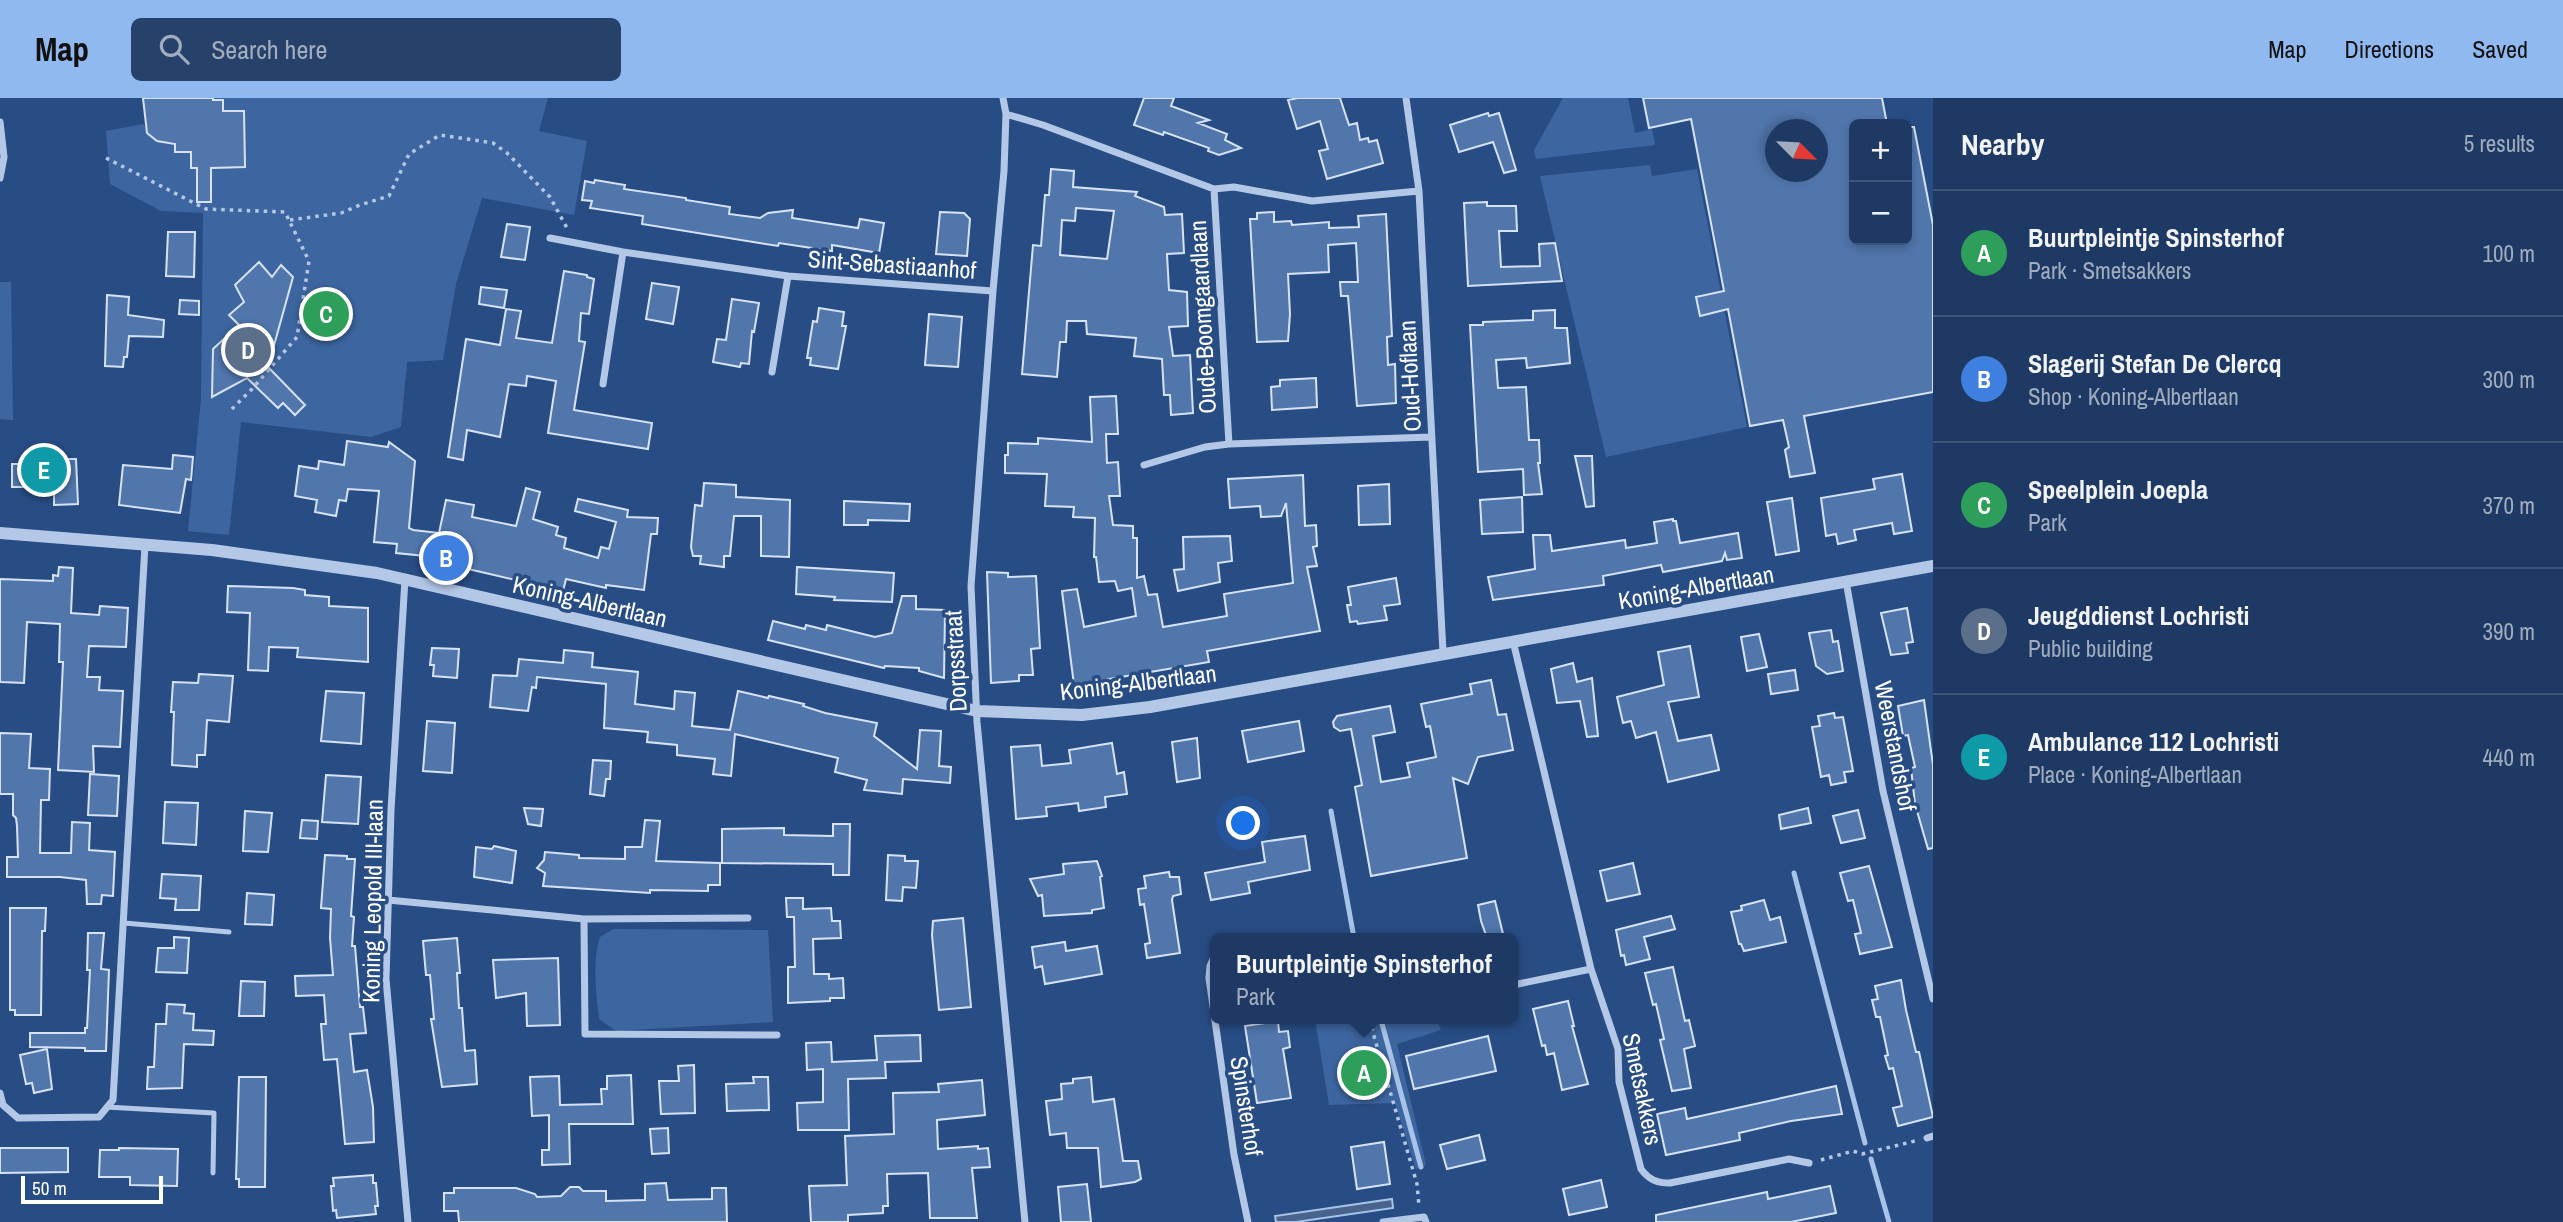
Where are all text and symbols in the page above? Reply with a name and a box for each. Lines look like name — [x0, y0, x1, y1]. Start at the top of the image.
search box — [131, 18, 621, 81]
text: Map — [35, 27, 89, 71]
icon: search — [155, 30, 193, 68]
text: Search here — [211, 32, 327, 67]
text: Map — [2268, 33, 2306, 65]
text: Directions — [2344, 33, 2434, 65]
text: Saved — [2472, 33, 2528, 65]
north arrow — [1765, 119, 1828, 182]
map controls — [1849, 119, 1912, 245]
button: + — [1849, 119, 1912, 182]
text: Nearby — [1961, 124, 2044, 164]
text: 5 results — [2464, 128, 2535, 159]
button: − — [1849, 182, 1912, 245]
street label: Oude-Boomgaardlaan — [1181, 219, 1223, 415]
text: Buurtpleintje Spinsterhof — [2028, 220, 2284, 255]
text: A — [1977, 238, 1991, 269]
text: 100 m — [2483, 238, 2535, 269]
street label: Sint-Sebastiaanhof — [807, 242, 978, 286]
text: Park · Smetsakkers — [2028, 255, 2192, 286]
pin: C — [303, 288, 349, 340]
street label: Oud-Hoflaan — [1390, 319, 1428, 433]
pin: D — [225, 324, 271, 376]
text: Slagerij Stefan De Clercq — [2028, 346, 2282, 381]
text: B — [1977, 364, 1991, 395]
text: 300 m — [2483, 364, 2535, 395]
text: Shop · Koning-Albertlaan — [2028, 381, 2239, 412]
pin: E — [21, 444, 67, 496]
text: Speelplein Joepla — [2028, 472, 2208, 507]
text: C — [1977, 490, 1991, 521]
text: 370 m — [2483, 490, 2535, 521]
text: Park — [2028, 507, 2067, 538]
pin: B — [423, 532, 469, 584]
street label: Koning-Albertlaan — [1616, 558, 1776, 616]
street label: Koning-Albertlaan — [510, 568, 670, 634]
text: Jeugddienst Lochristi — [2028, 598, 2250, 633]
street label: Dorpsstraat — [936, 609, 974, 713]
text: D — [1977, 616, 1991, 647]
text: 390 m — [2483, 616, 2535, 647]
text: Public building — [2028, 633, 2153, 664]
street label: Koning-Albertlaan — [1058, 657, 1218, 707]
street label: Weerstandshof — [1868, 678, 1924, 814]
text: Ambulance 112 Lochristi — [2028, 724, 2279, 759]
text: E — [1978, 742, 1990, 773]
text: 440 m — [2483, 742, 2535, 773]
text: Place · Koning-Albertlaan — [2028, 759, 2242, 790]
street label: Koning Leopold III-laan — [354, 799, 390, 1003]
your location — [1226, 806, 1260, 840]
popup — [1210, 933, 1518, 1024]
text: Buurtpleintje Spinsterhof — [1236, 946, 1492, 981]
text: Park — [1236, 981, 1275, 1012]
street label: Smetsakkers — [1616, 1030, 1670, 1148]
pin: A — [1341, 1047, 1387, 1099]
street label: Spinsterhof — [1223, 1054, 1271, 1159]
scale bar — [21, 1173, 163, 1205]
text: 50 m — [32, 1175, 67, 1201]

